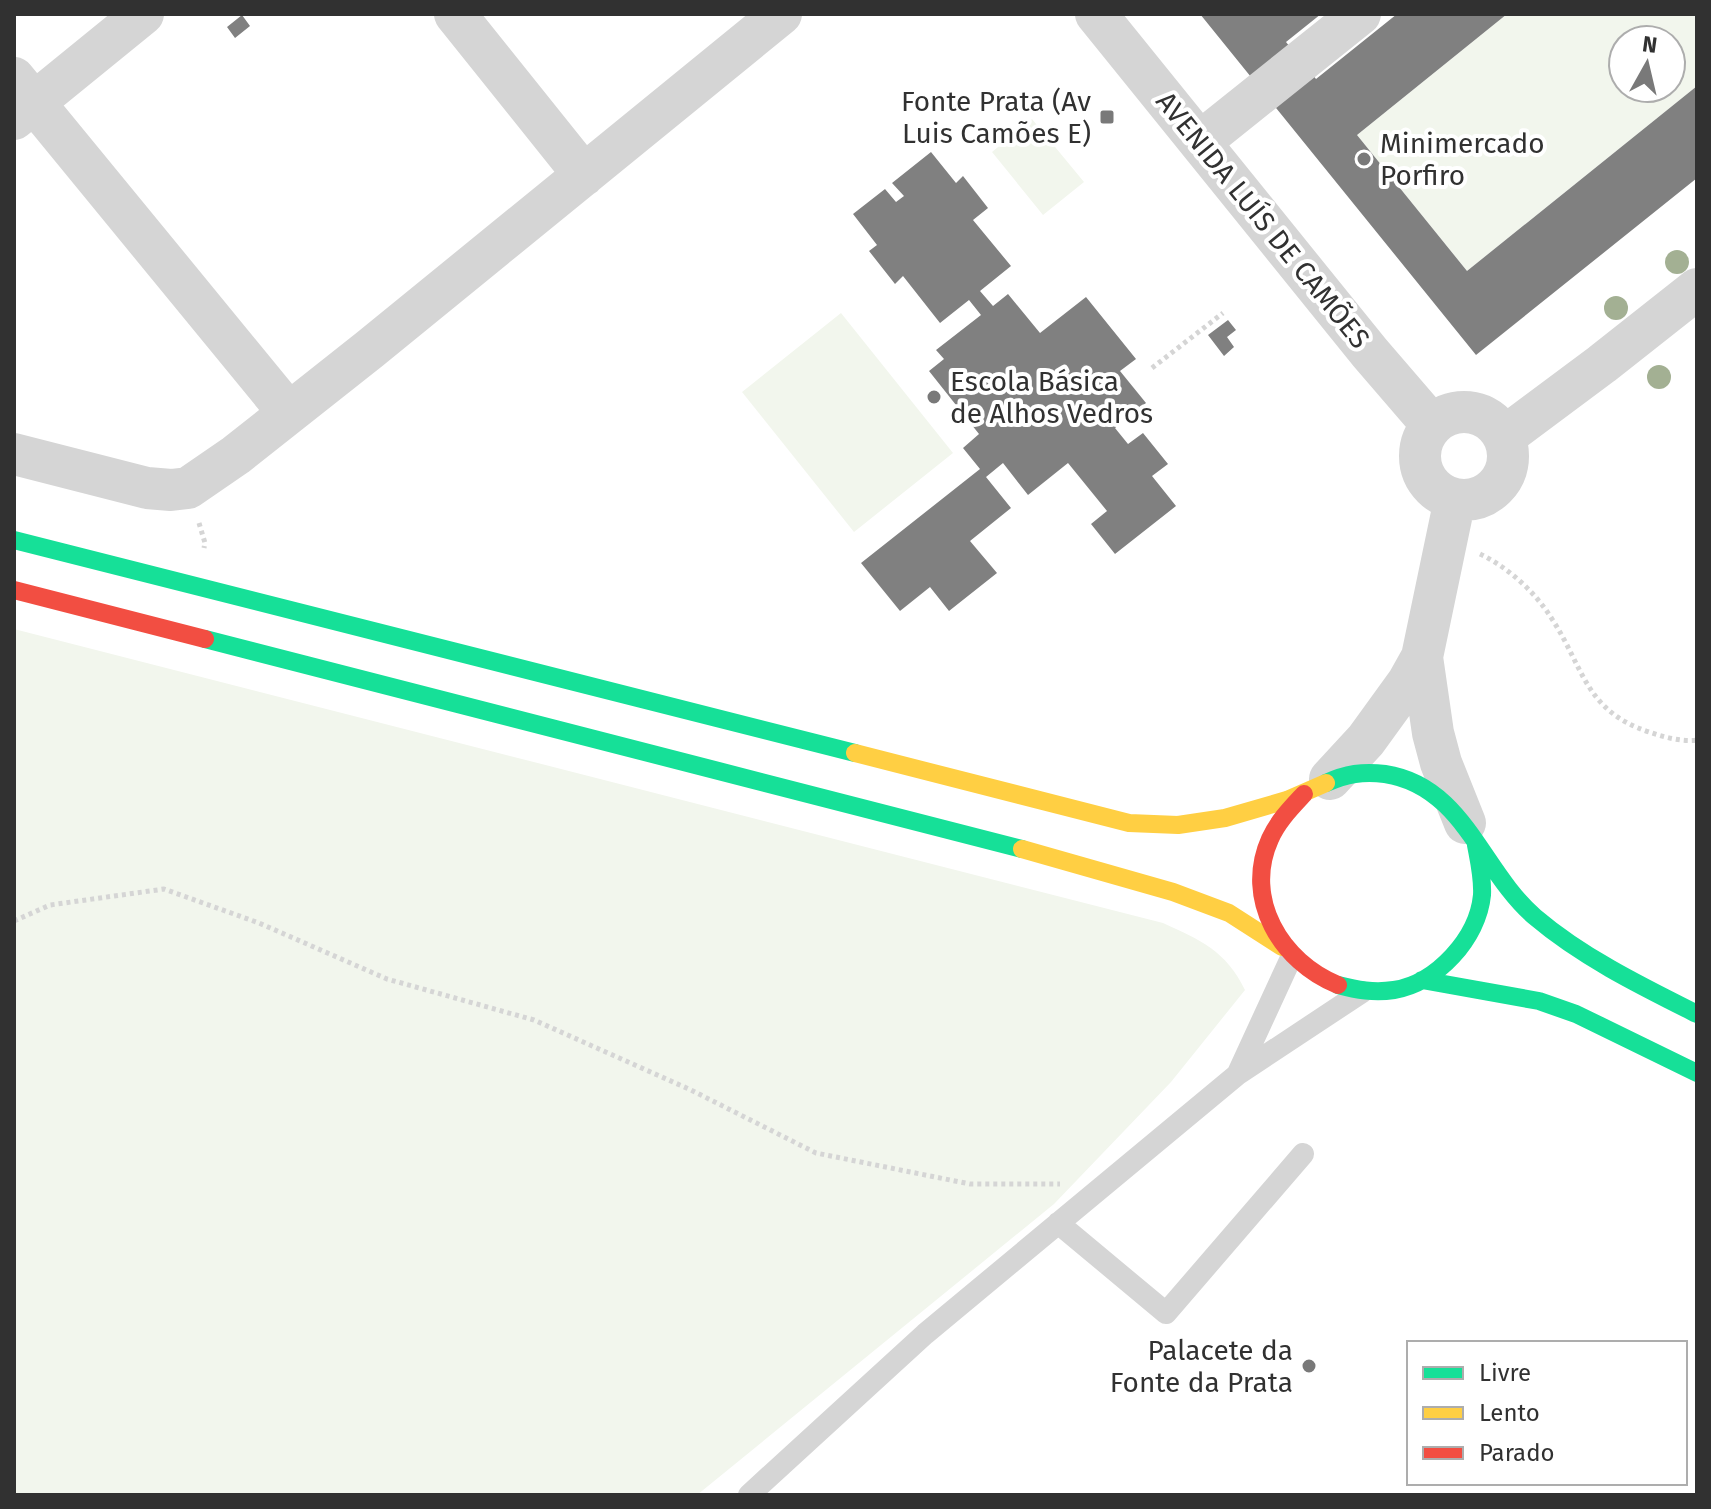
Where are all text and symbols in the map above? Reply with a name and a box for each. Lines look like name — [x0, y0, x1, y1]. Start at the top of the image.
north arrow — [1607, 24, 1687, 104]
text: N — [1641, 30, 1659, 59]
place label: Fonte Prata (Av Luis Camões E) — [901, 85, 1091, 150]
street label: AVENIDA LUÍS DE CAMÕES — [1149, 85, 1377, 355]
marker: Fonte Prata (Av Luis Camões E) — [1098, 108, 1116, 126]
place label: Minimercado Porfiro — [1380, 127, 1545, 192]
marker: Minimercado Porfiro — [1355, 150, 1373, 168]
place label: Escola Básica de Alhos Vedros — [950, 365, 1153, 430]
marker: Escola Básica de Alhos Vedros — [925, 388, 943, 406]
place label: Palacete da Fonte da Prata — [1110, 1334, 1293, 1399]
legend — [1407, 1341, 1687, 1485]
marker: Palacete da Fonte da Prata — [1300, 1357, 1318, 1375]
text: Livre — [1479, 1359, 1531, 1387]
text: Lento — [1479, 1399, 1540, 1427]
text: Parado — [1479, 1439, 1555, 1467]

